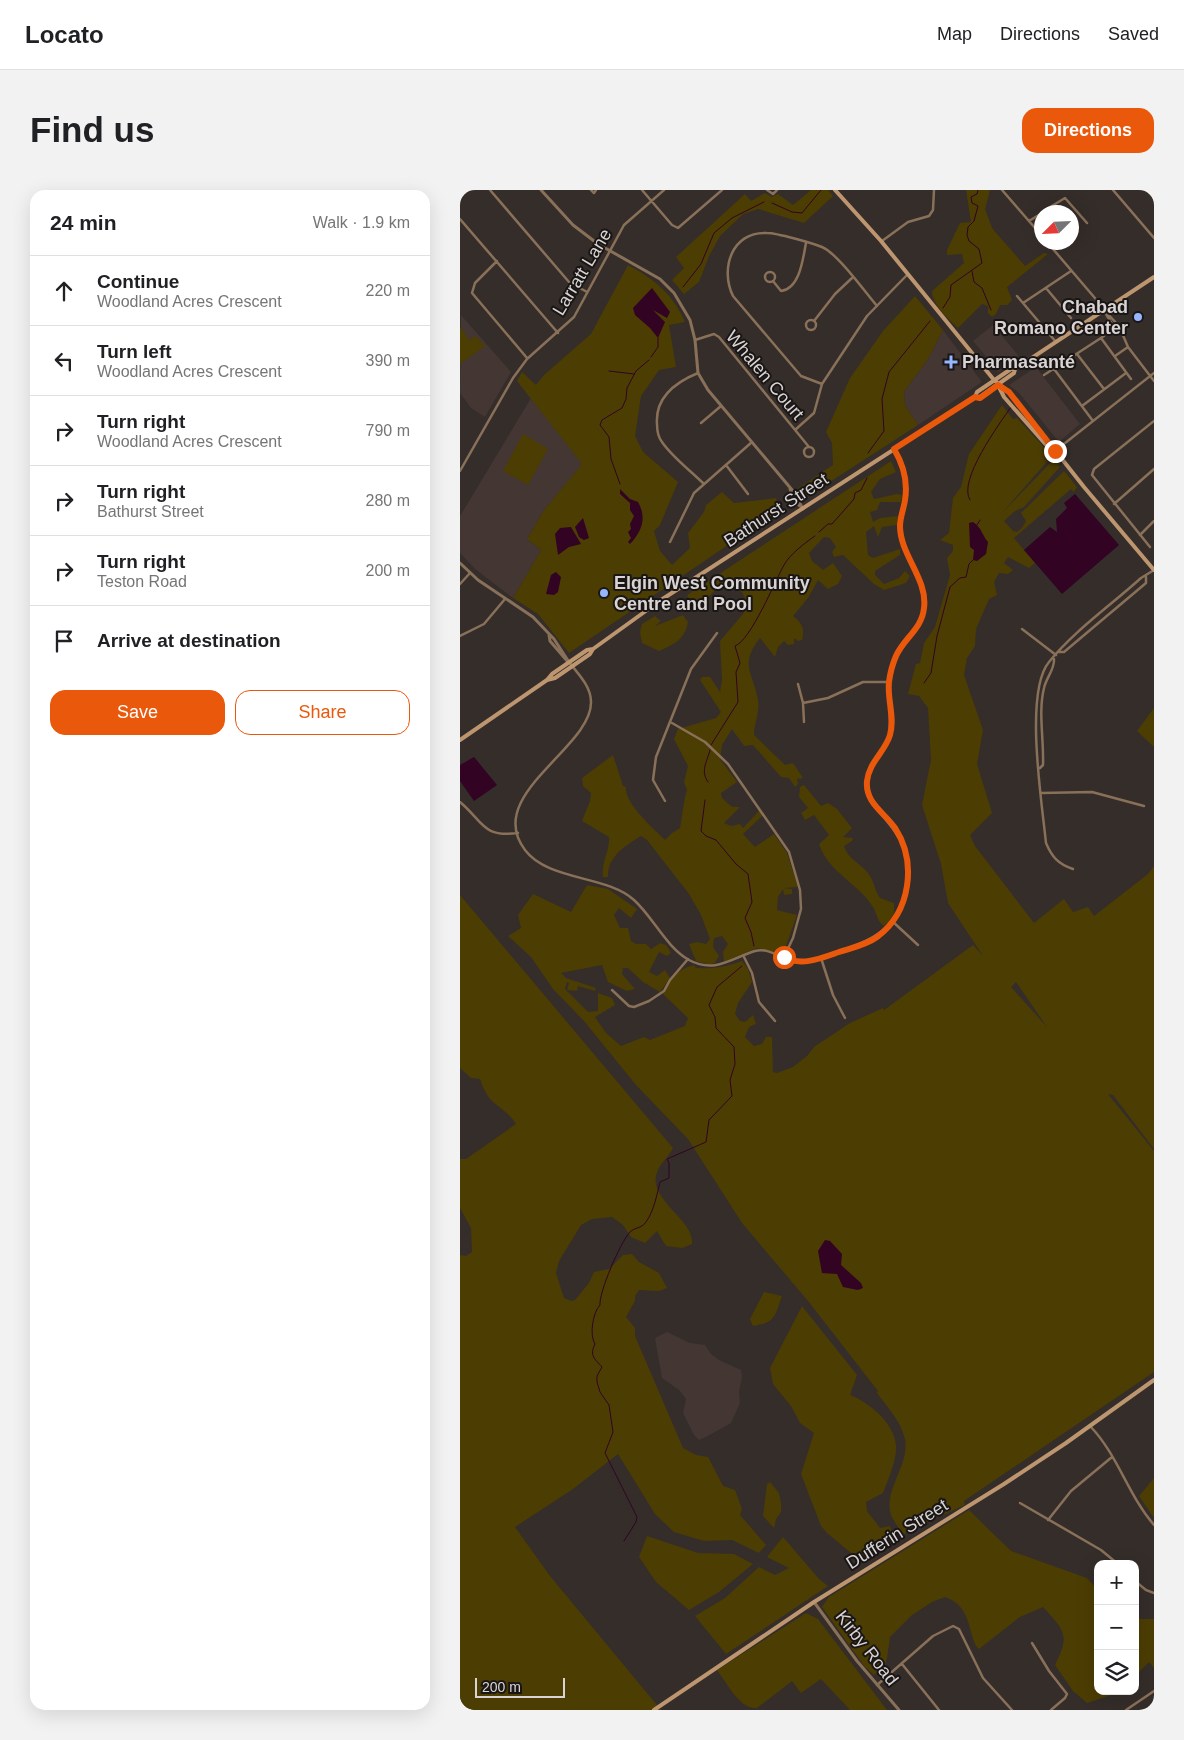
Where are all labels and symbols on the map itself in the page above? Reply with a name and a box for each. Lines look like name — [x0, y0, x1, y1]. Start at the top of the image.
north arrow — [1034, 205, 1079, 250]
street label: Larratt Lane — [548, 225, 616, 319]
place label: Chabad Romano Center — [994, 297, 1128, 338]
marker: Chabad Romano Center — [1132, 311, 1144, 323]
street label: Whalen Court — [722, 326, 808, 424]
place label: Pharmasanté — [962, 352, 1075, 372]
marker: Pharmasanté — [944, 355, 958, 369]
route end — [1044, 440, 1067, 463]
street label: Bathurst Street — [720, 469, 832, 551]
place label: Elgin West Community Centre and Pool — [614, 573, 810, 614]
marker: Elgin West Community Centre and Pool — [598, 587, 610, 599]
route start — [773, 946, 796, 969]
street label: Dufferin Street — [843, 1495, 951, 1573]
street label: Kirby Road — [832, 1607, 902, 1689]
scale bar — [475, 1675, 565, 1698]

